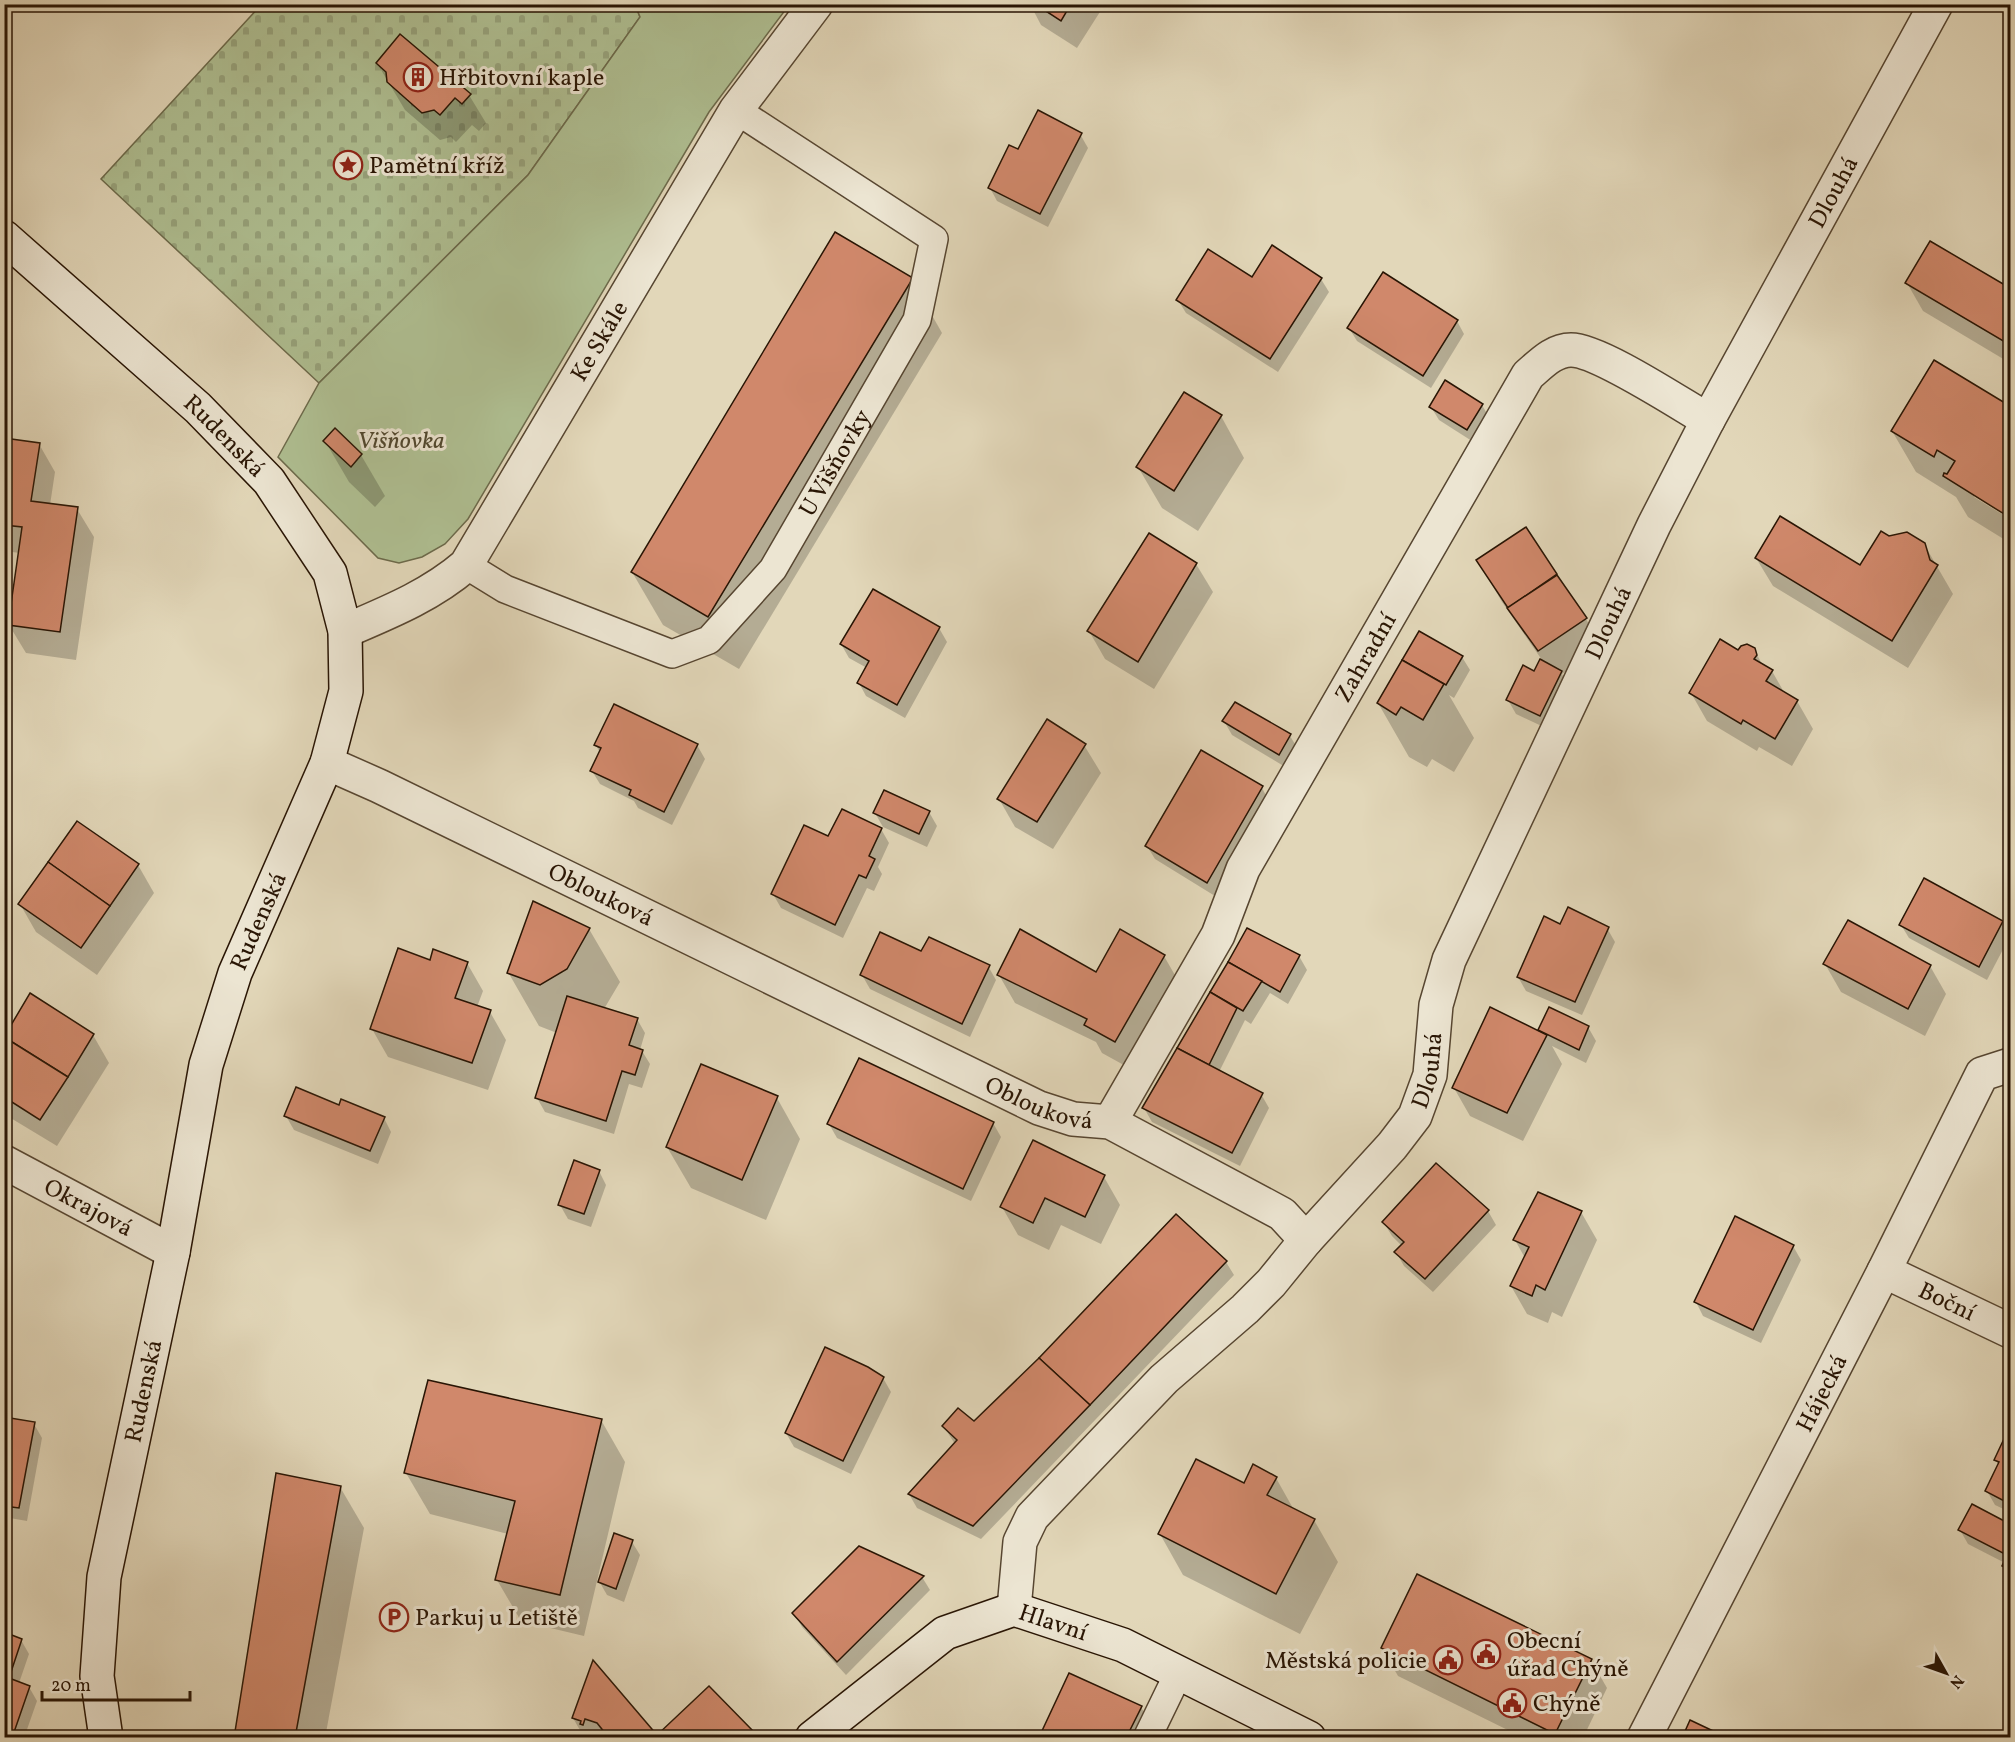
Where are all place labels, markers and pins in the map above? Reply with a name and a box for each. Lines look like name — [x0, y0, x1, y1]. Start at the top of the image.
building icon: Hřbitovní kaple — [402, 61, 434, 93]
place label: Hřbitovní kaple — [439, 62, 604, 96]
place icon: Pamětní kříž — [332, 149, 364, 181]
place label: Pamětní kříž — [369, 150, 505, 184]
parking icon: Parkuj u Letiště — [378, 1601, 410, 1633]
place label: Parkuj u Letiště — [415, 1602, 578, 1636]
place label: Obecní úřad Chýně — [1507, 1625, 1629, 1687]
public building icon: Obecní úřad Chýně — [1470, 1638, 1502, 1670]
public building icon: Městská policie — [1432, 1644, 1464, 1676]
place label: Městská policie — [1265, 1645, 1427, 1679]
public building icon: Chýně — [1496, 1687, 1528, 1719]
place label: Chýně — [1533, 1688, 1601, 1722]

